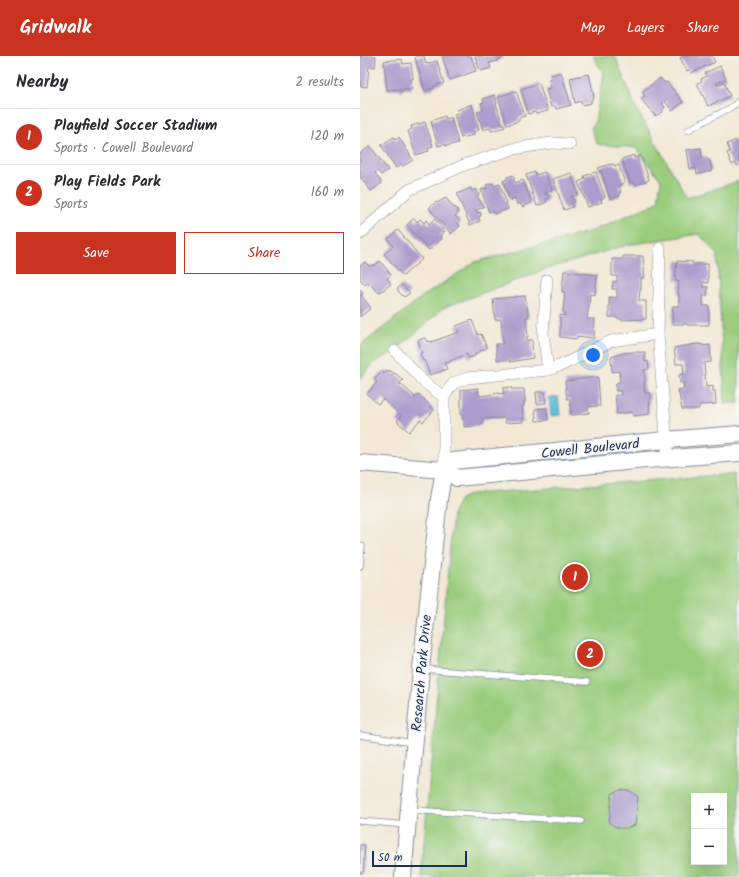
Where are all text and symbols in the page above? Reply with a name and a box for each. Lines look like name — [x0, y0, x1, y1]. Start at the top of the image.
text: Gridwalk — [20, 13, 91, 43]
text: Map — [581, 17, 605, 39]
text: Layers — [627, 17, 665, 39]
text: Share — [687, 17, 719, 39]
text: Nearby — [16, 69, 68, 96]
text: 2 results — [296, 72, 344, 93]
text: Playfield Soccer Stadium — [54, 114, 217, 138]
text: 1 — [27, 126, 31, 147]
text: 120 m — [310, 126, 344, 147]
text: Sports · Cowell Boulevard — [54, 138, 193, 159]
text: Play Fields Park — [54, 170, 160, 194]
text: 2 — [25, 182, 33, 203]
text: 160 m — [311, 182, 344, 203]
text: Sports — [54, 194, 88, 215]
button: Save — [16, 232, 176, 274]
button: Share — [184, 232, 344, 274]
your location — [583, 345, 603, 365]
street label: Cowell Boulevard — [540, 433, 641, 465]
pin: 1 — [562, 562, 588, 592]
street label: Research Park Drive — [406, 613, 438, 733]
pin: 2 — [577, 639, 603, 669]
map controls — [691, 793, 727, 865]
button: + — [691, 793, 727, 829]
button: − — [691, 829, 727, 865]
scale bar — [372, 849, 467, 868]
text: 50 m — [378, 849, 403, 867]

